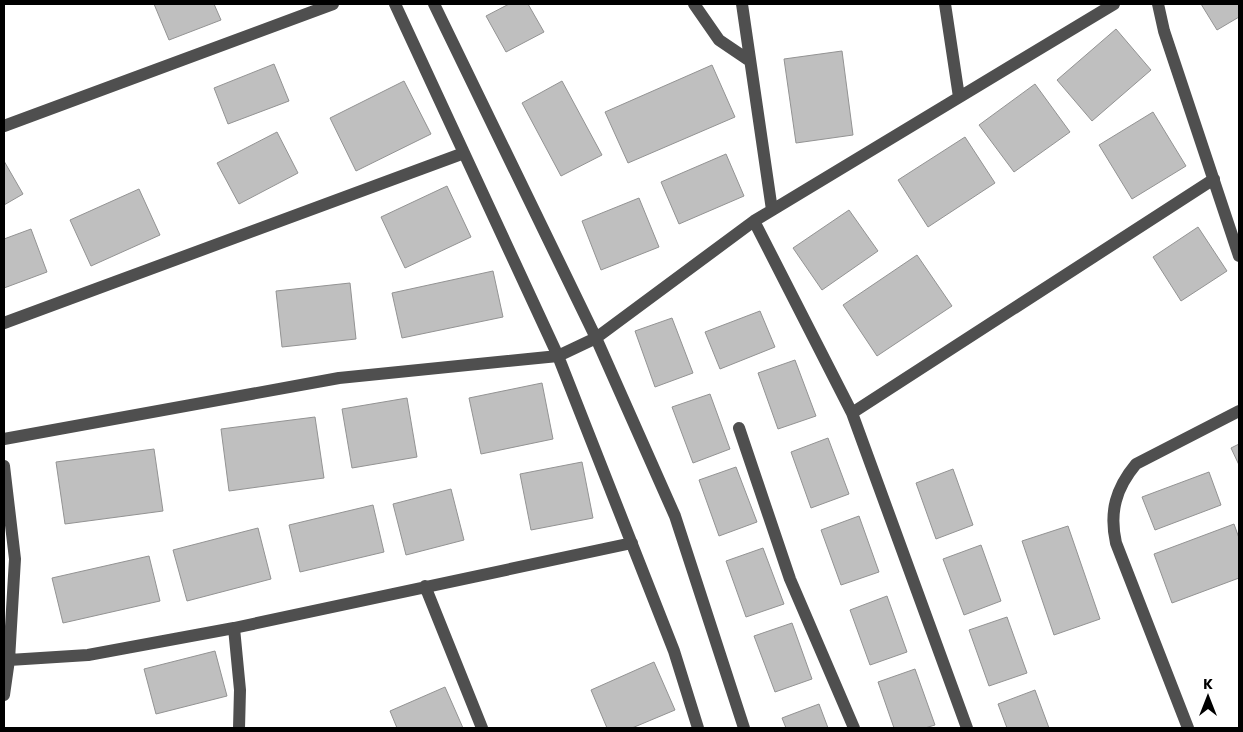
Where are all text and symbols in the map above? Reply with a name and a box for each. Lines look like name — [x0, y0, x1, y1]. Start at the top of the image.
north arrow — [1183, 672, 1233, 722]
text: K — [1203, 674, 1213, 694]

